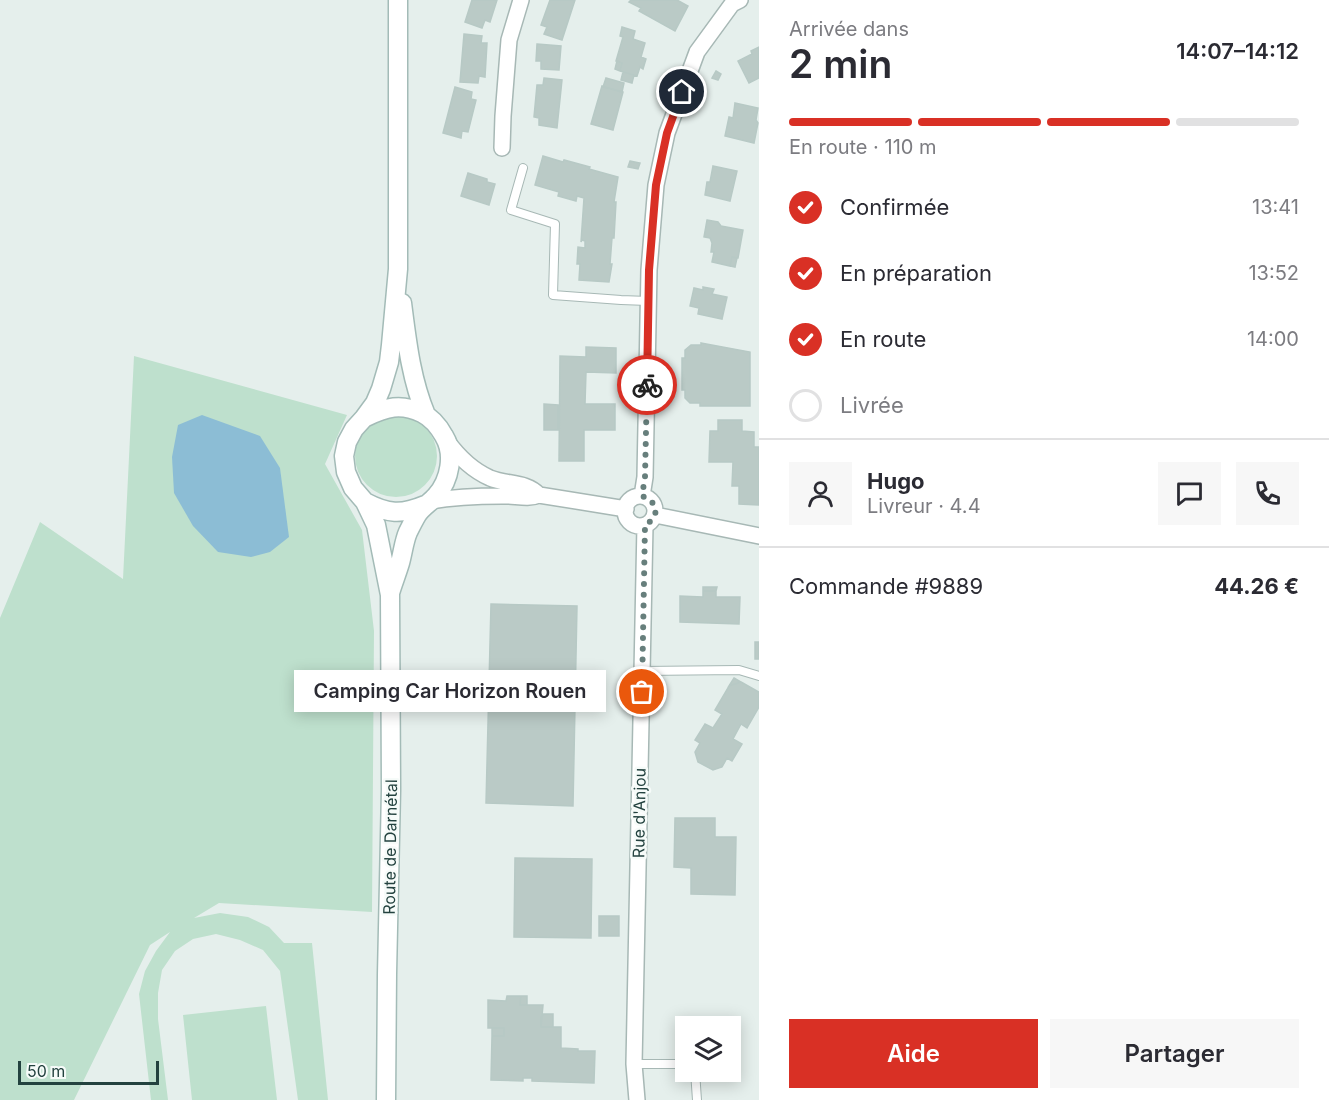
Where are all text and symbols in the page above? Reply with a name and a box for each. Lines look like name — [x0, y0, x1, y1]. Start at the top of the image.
text: Arrivée dans — [789, 17, 909, 41]
text: 14:07–14:12 — [1176, 38, 1299, 64]
text: 2 min — [789, 40, 892, 87]
pin — [656, 66, 707, 117]
icon: home — [665, 75, 698, 108]
text: En route · 110 m — [789, 135, 937, 159]
icon: check — [789, 191, 822, 224]
text: Confirmée — [840, 194, 949, 220]
text: 13:41 — [1252, 195, 1299, 219]
icon: check — [789, 257, 822, 290]
text: En préparation — [840, 260, 992, 286]
text: 13:52 — [1248, 261, 1299, 285]
icon: check — [789, 323, 822, 356]
text: En route — [840, 326, 926, 352]
text: 14:00 — [1247, 327, 1299, 351]
courier — [617, 355, 677, 415]
icon: bike — [631, 369, 664, 402]
text: Livrée — [840, 392, 904, 418]
button: person — [789, 462, 852, 525]
button: chat — [1158, 462, 1221, 525]
button: phone — [1236, 462, 1299, 525]
text: Hugo — [867, 468, 925, 494]
text: Livreur · 4.4 — [867, 494, 981, 518]
text: Commande #9889 — [789, 573, 983, 599]
text: 44.26 € — [1214, 573, 1299, 599]
pin — [616, 666, 667, 717]
callout: Camping Car Horizon Rouen — [294, 671, 606, 713]
icon: bag — [625, 675, 658, 708]
text: Camping Car Horizon Rouen — [313, 679, 587, 703]
street label: Rue d'Anjou — [628, 768, 650, 858]
street label: Route de Darnétal — [379, 779, 401, 915]
map controls — [675, 1016, 741, 1082]
button: layers — [675, 1016, 741, 1082]
button: Aide — [789, 1019, 1038, 1088]
button: Partager — [1050, 1019, 1299, 1088]
scale bar — [18, 1058, 159, 1086]
text: 50 m — [27, 1061, 65, 1081]

